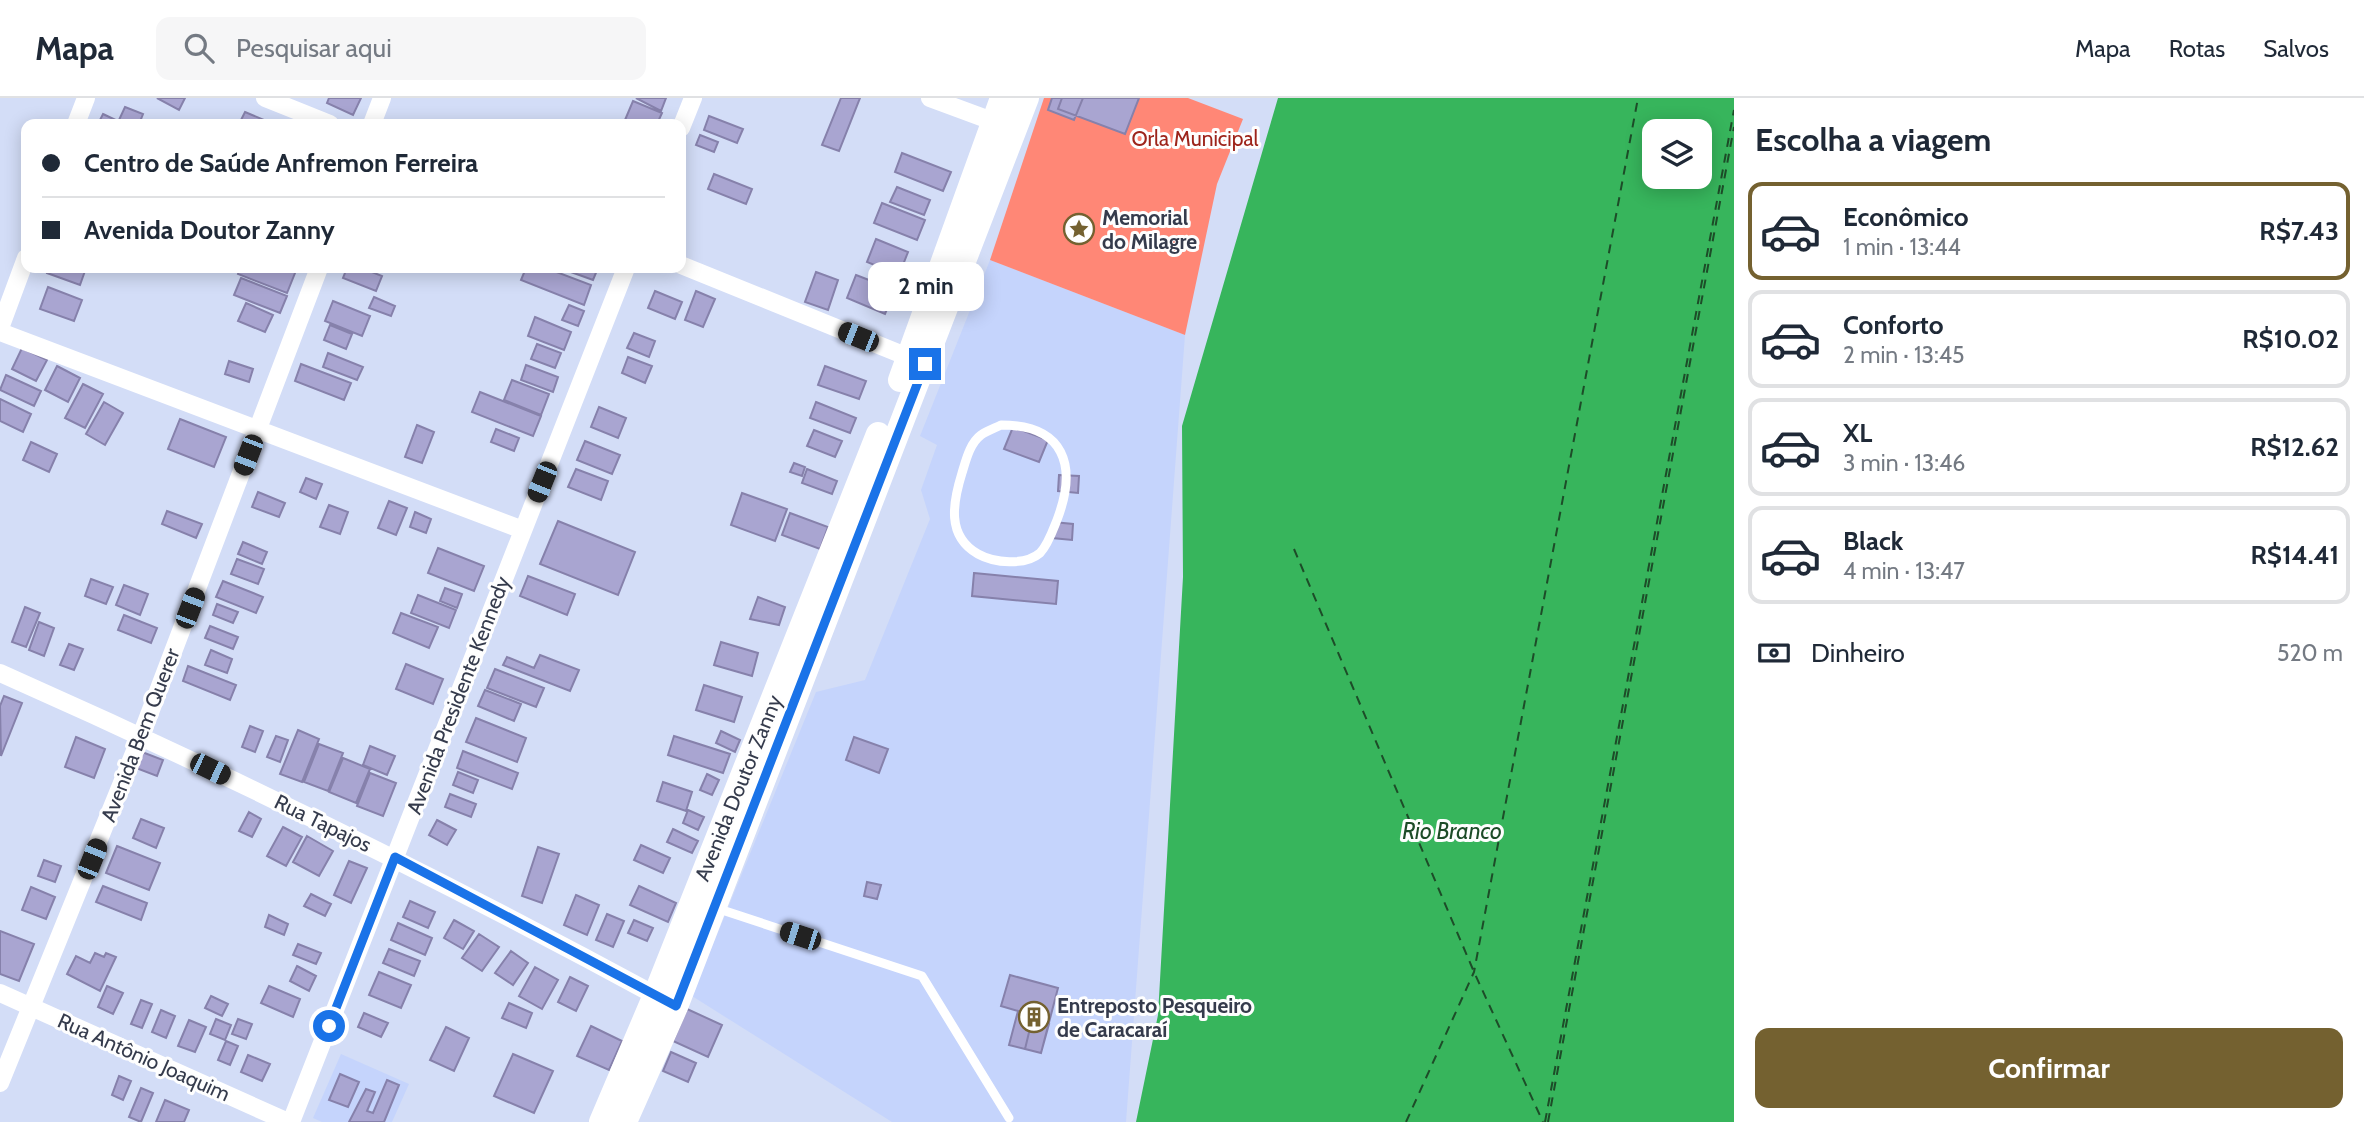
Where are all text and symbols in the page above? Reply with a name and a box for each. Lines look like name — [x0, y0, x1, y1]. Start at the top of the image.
search box — [156, 17, 646, 80]
text: Mapa — [35, 28, 114, 68]
icon: search — [180, 29, 218, 67]
text: Pesquisar aqui — [236, 32, 392, 64]
text: Mapa — [2075, 34, 2131, 63]
text: Rotas — [2169, 34, 2225, 63]
text: Salvos — [2263, 34, 2329, 63]
map controls — [1642, 119, 1712, 189]
button: layers — [1642, 119, 1712, 189]
text: Escolha a viagem — [1755, 120, 1991, 159]
park label: Orla Municipal — [1131, 126, 1259, 151]
text: Centro de Saúde Anfremon Ferreira — [84, 147, 478, 179]
icon: car — [1759, 200, 1822, 263]
text: Econômico — [1843, 201, 1969, 233]
place label: Memorial do Milagre — [1102, 205, 1197, 254]
place icon: Memorial do Milagre — [1062, 212, 1096, 246]
text: Avenida Doutor Zanny — [84, 214, 335, 246]
text: R$7.43 — [2259, 215, 2339, 247]
text: 1 min · 13:44 — [1843, 233, 1961, 261]
callout: 2 min — [867, 262, 983, 312]
text: 2 min — [898, 272, 954, 300]
icon: car — [1759, 308, 1822, 371]
text: Conforto — [1843, 309, 1944, 341]
car — [835, 319, 882, 355]
text: R$10.02 — [2242, 323, 2339, 355]
text: 2 min · 13:45 — [1843, 341, 1964, 369]
route end — [909, 348, 941, 380]
icon: car — [1759, 416, 1822, 479]
text: XL — [1843, 417, 1872, 449]
text: R$12.62 — [2250, 431, 2339, 463]
car — [231, 432, 266, 478]
text: 3 min · 13:46 — [1843, 449, 1965, 477]
car — [525, 459, 560, 505]
icon: car — [1759, 524, 1822, 587]
text: Black — [1843, 525, 1903, 557]
text: R$14.41 — [2251, 539, 2339, 571]
text: 4 min · 13:47 — [1843, 557, 1965, 585]
street label: Avenida Presidente Kennedy — [401, 572, 515, 817]
car — [173, 585, 208, 631]
icon: cash — [1755, 634, 1793, 672]
text: Dinheiro — [1811, 637, 1905, 669]
text: 520 m — [2277, 639, 2343, 667]
street label: Avenida Bem Querer — [95, 644, 185, 825]
street label: Avenida Doutor Zanny — [689, 691, 787, 885]
car — [187, 750, 234, 788]
street label: Rua Tapajos — [270, 789, 376, 858]
water label: Rio Branco — [1402, 817, 1502, 845]
car — [75, 836, 110, 882]
car — [777, 920, 824, 952]
place label: Entreposto Pesqueiro de Caracaraí — [1057, 993, 1252, 1042]
building icon: Entreposto Pesqueiro de Caracaraí — [1017, 1000, 1051, 1034]
street label: Rua Antônio Joaquim — [54, 1008, 234, 1106]
route start — [313, 1010, 345, 1042]
button: Confirmar — [1755, 1028, 2343, 1108]

